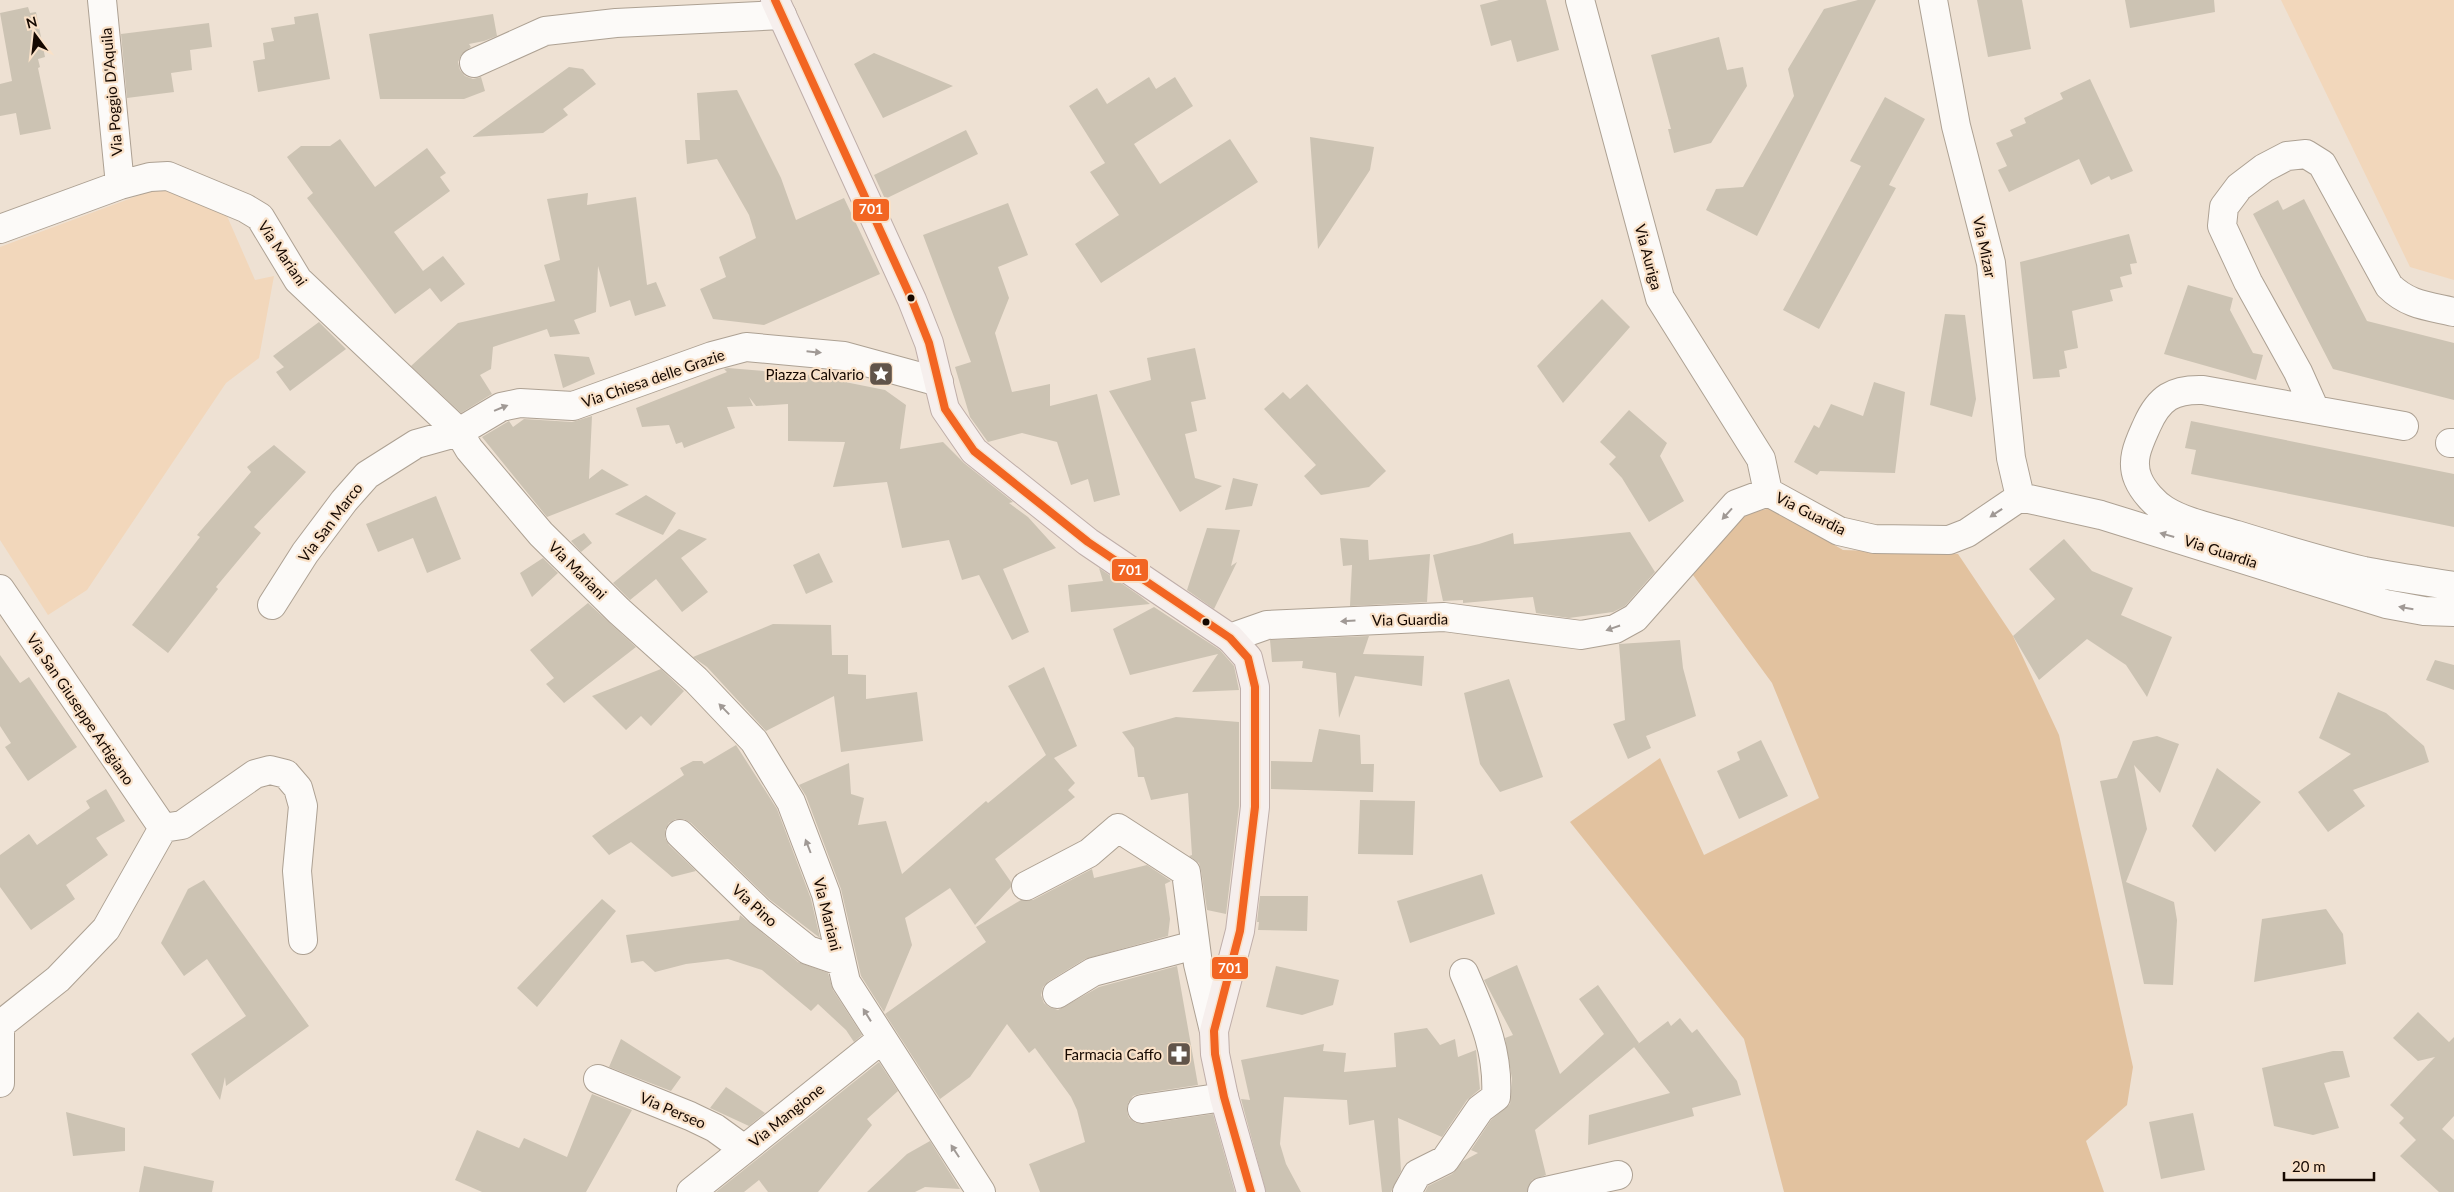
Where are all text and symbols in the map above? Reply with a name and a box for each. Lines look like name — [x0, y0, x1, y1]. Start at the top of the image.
north arrow — [10, 10, 60, 60]
text: N — [24, 12, 39, 32]
street label: Via Poggio D'Aquila — [96, 27, 126, 157]
line badge: 701 — [852, 198, 890, 222]
text: 701 — [859, 200, 883, 217]
street label: Via Mizar — [1970, 215, 2000, 280]
street label: Via Mariani — [255, 217, 311, 289]
street label: Via Auriga — [1632, 222, 1666, 292]
unlabelled marker — [906, 293, 916, 303]
street label: Via Chiesa delle Grazie — [579, 345, 727, 411]
one-way arrow — [806, 349, 822, 357]
place icon: Piazza Calvario — [868, 361, 894, 387]
place label: Piazza Calvario — [766, 365, 864, 383]
one-way arrow — [494, 404, 508, 412]
street label: Via San Marco — [294, 479, 366, 565]
street label: Via Guardia — [1773, 488, 1849, 538]
one-way arrow — [1721, 508, 1732, 521]
one-way arrow — [1990, 508, 2003, 518]
one-way arrow — [2159, 530, 2174, 538]
street label: Via Guardia — [2182, 531, 2260, 571]
street label: Via Mariani — [545, 537, 611, 603]
line badge: 701 — [1111, 558, 1149, 582]
text: 701 — [1118, 561, 1142, 578]
one-way arrow — [2397, 603, 2413, 611]
street label: Via Guardia — [1372, 609, 1448, 629]
unlabelled marker — [1201, 617, 1211, 627]
one-way arrow — [1340, 617, 1356, 625]
one-way arrow — [1605, 624, 1620, 632]
street label: Via San Giuseppe Artigiano — [24, 630, 138, 788]
one-way arrow — [718, 704, 730, 716]
one-way arrow — [804, 839, 811, 854]
street label: Via Mariani — [810, 876, 846, 952]
street label: Via Pino — [729, 880, 781, 930]
line badge: 701 — [1211, 956, 1249, 980]
text: 701 — [1218, 959, 1242, 976]
one-way arrow — [862, 1008, 871, 1021]
pharmacy icon: Farmacia Caffo — [1166, 1041, 1192, 1067]
place label: Farmacia Caffo — [1064, 1045, 1162, 1063]
street label: Via Mangione — [745, 1079, 827, 1151]
street label: Via Perseo — [637, 1088, 709, 1132]
one-way arrow — [950, 1144, 960, 1158]
scale bar — [2284, 1150, 2374, 1182]
text: 20 m — [2292, 1157, 2326, 1175]

